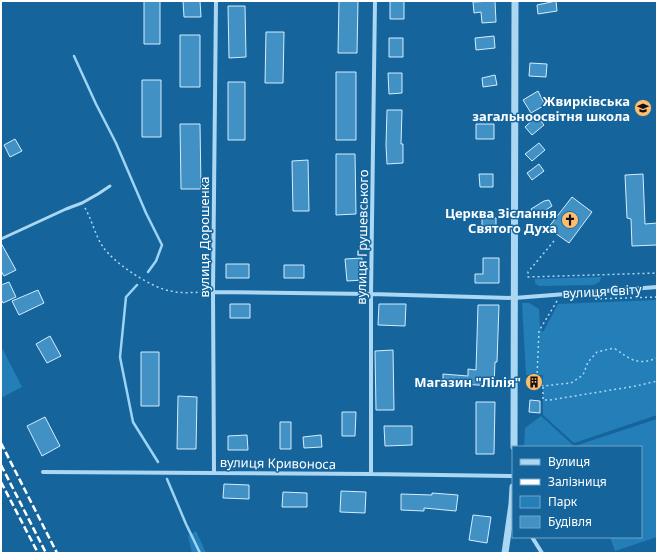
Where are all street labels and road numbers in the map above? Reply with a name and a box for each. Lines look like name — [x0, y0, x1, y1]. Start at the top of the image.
street label: вулиця Грушевського — [352, 169, 372, 305]
street label: вулиця Дорошенка — [195, 176, 213, 298]
street label: вулиця Світу — [562, 280, 642, 302]
street label: вулиця Кривоноса — [220, 453, 336, 473]

